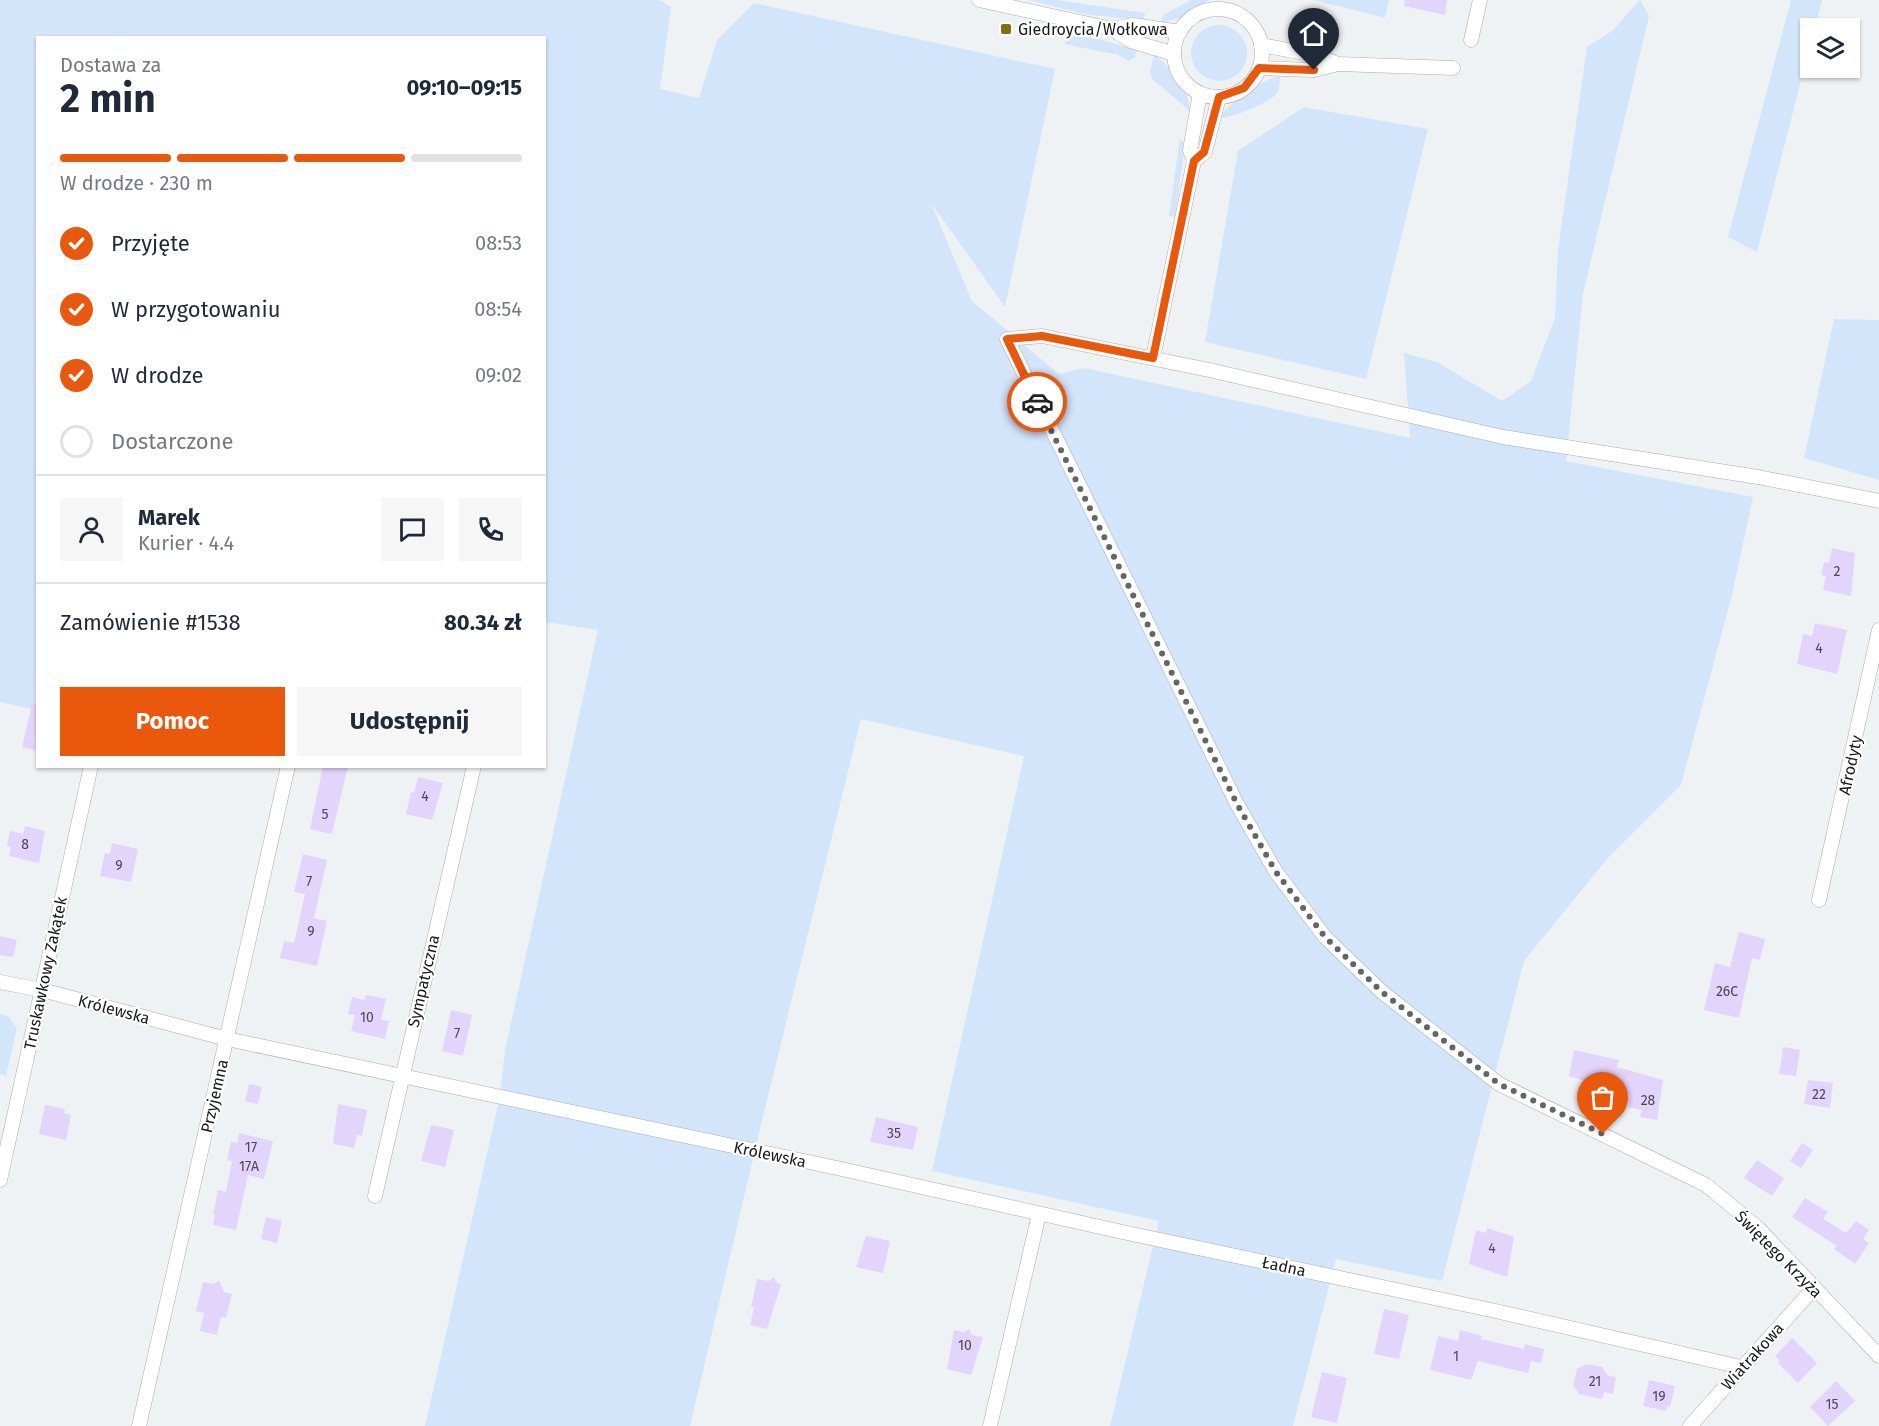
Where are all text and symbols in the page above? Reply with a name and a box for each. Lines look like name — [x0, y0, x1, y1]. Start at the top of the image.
pin — [1288, 8, 1339, 70]
icon: home — [1297, 17, 1330, 50]
map controls — [1800, 18, 1860, 78]
button: layers — [1800, 18, 1860, 78]
place label: Giedroycia/Wołkowa — [1018, 20, 1168, 39]
marker: Giedroycia/Wołkowa — [999, 22, 1013, 36]
text: Dostawa za — [60, 53, 161, 77]
text: 09:10–09:15 — [406, 74, 522, 101]
text: 2 min — [60, 76, 156, 122]
text: W drodze · 230 m — [60, 171, 213, 195]
icon: check — [60, 227, 93, 260]
text: Przyjęte — [111, 230, 190, 257]
text: 08:53 — [475, 231, 522, 255]
icon: check — [60, 293, 93, 326]
text: W przygotowaniu — [111, 296, 281, 323]
text: 08:54 — [474, 297, 522, 321]
icon: check — [60, 359, 93, 392]
text: W drodze — [111, 362, 203, 389]
text: 09:02 — [475, 363, 522, 387]
courier — [1007, 372, 1067, 432]
icon: car — [1021, 386, 1054, 419]
text: Dostarczone — [111, 428, 234, 455]
button: person — [60, 498, 123, 561]
button: chat — [381, 498, 444, 561]
button: phone — [459, 498, 522, 561]
text: Marek — [138, 504, 200, 531]
text: Kurier · 4.4 — [138, 531, 234, 555]
house number: 2 — [1834, 563, 1841, 580]
text: Zamówienie #1538 — [60, 609, 241, 636]
text: 80.34 zł — [444, 609, 522, 636]
house number: 4 — [1815, 640, 1823, 657]
button: Pomoc — [60, 687, 285, 756]
button: Udostępnij — [297, 687, 522, 756]
street label: Afrodyty — [1835, 733, 1866, 797]
house number: 4 — [421, 788, 429, 805]
house number: 5 — [321, 806, 329, 823]
house number: 8 — [21, 836, 29, 853]
house number: 9 — [115, 857, 123, 874]
house number: 7 — [306, 873, 312, 890]
street label: Truskawkowy Zakątek — [20, 894, 72, 1051]
house number: 9 — [307, 923, 315, 940]
street label: Sympatyczna — [404, 933, 443, 1029]
house number: 26C — [1716, 983, 1738, 1000]
street label: Królewska — [76, 991, 152, 1028]
house number: 10 — [360, 1009, 374, 1026]
house number: 7 — [454, 1025, 460, 1042]
street label: Przyjemna — [197, 1058, 232, 1135]
pin — [1577, 1072, 1628, 1134]
icon: bag — [1586, 1081, 1619, 1114]
house number: 22 — [1812, 1086, 1826, 1103]
house number: 28 — [1641, 1092, 1656, 1109]
house number: 35 — [887, 1125, 901, 1142]
street label: Królewska — [732, 1138, 808, 1171]
house number: 17 — [245, 1139, 257, 1156]
house number: 17A — [239, 1158, 259, 1175]
street label: Świętego Krzyża — [1731, 1206, 1827, 1302]
house number: 4 — [1488, 1240, 1496, 1257]
street label: Ładna — [1260, 1253, 1308, 1280]
street label: Wiatrakowa — [1717, 1319, 1788, 1394]
house number: 10 — [958, 1337, 972, 1354]
house number: 1 — [1453, 1348, 1459, 1365]
house number: 21 — [1589, 1373, 1601, 1390]
house number: 19 — [1652, 1388, 1666, 1405]
house number: 15 — [1825, 1396, 1839, 1413]

